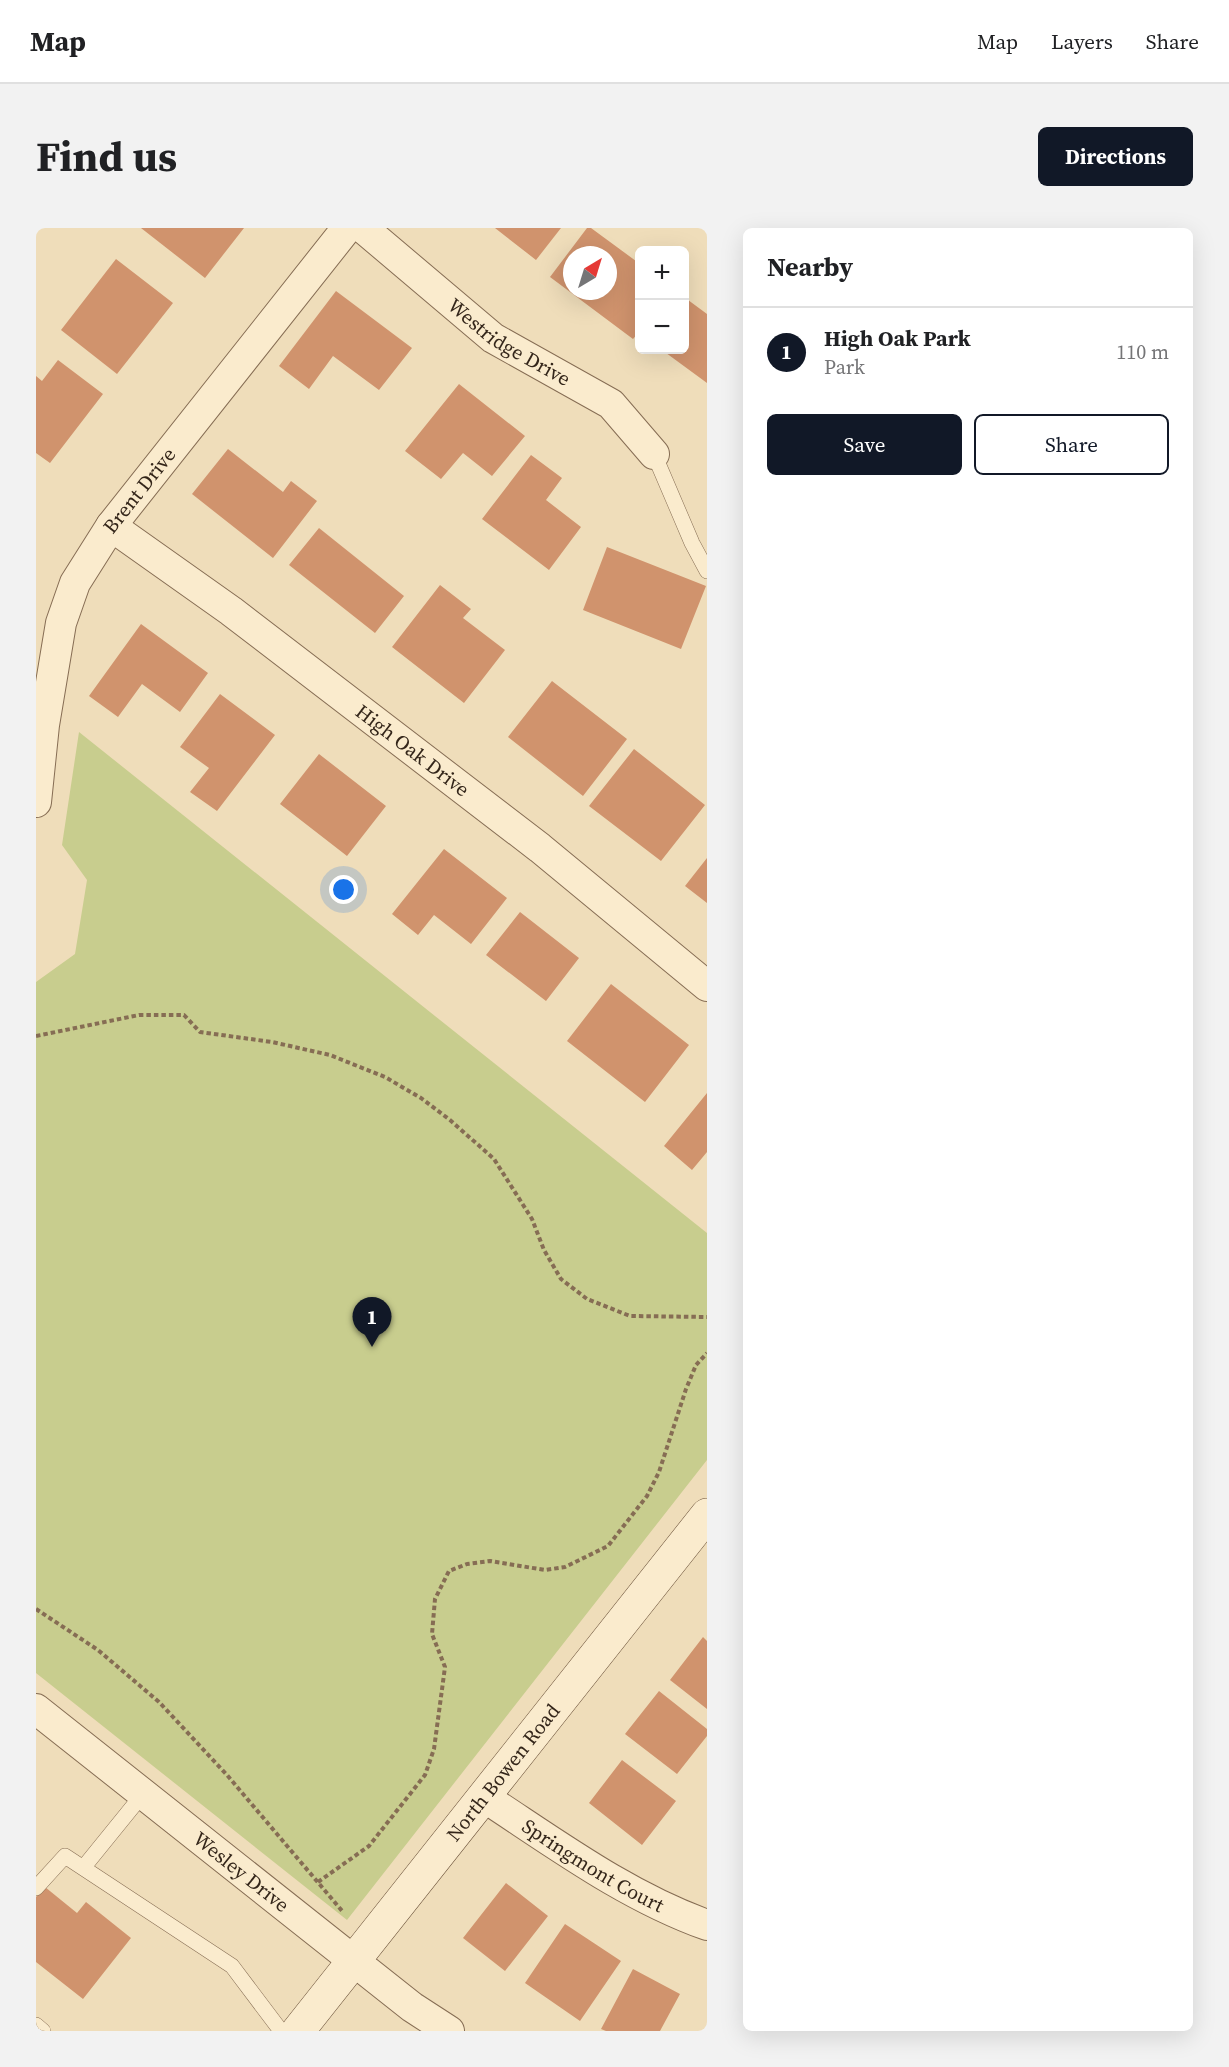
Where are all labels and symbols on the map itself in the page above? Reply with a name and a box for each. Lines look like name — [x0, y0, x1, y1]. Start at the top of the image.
north arrow — [563, 246, 617, 300]
street label: Westridge Drive — [442, 292, 576, 393]
street label: Brent Drive — [96, 442, 182, 539]
street label: High Oak Drive — [350, 698, 475, 803]
your location — [329, 875, 358, 904]
pin: 1 — [352, 1298, 392, 1347]
street label: North Bowen Road — [440, 1697, 567, 1847]
street label: Springmont Court — [517, 1812, 669, 1919]
street label: Wesley Drive — [187, 1825, 295, 1919]

